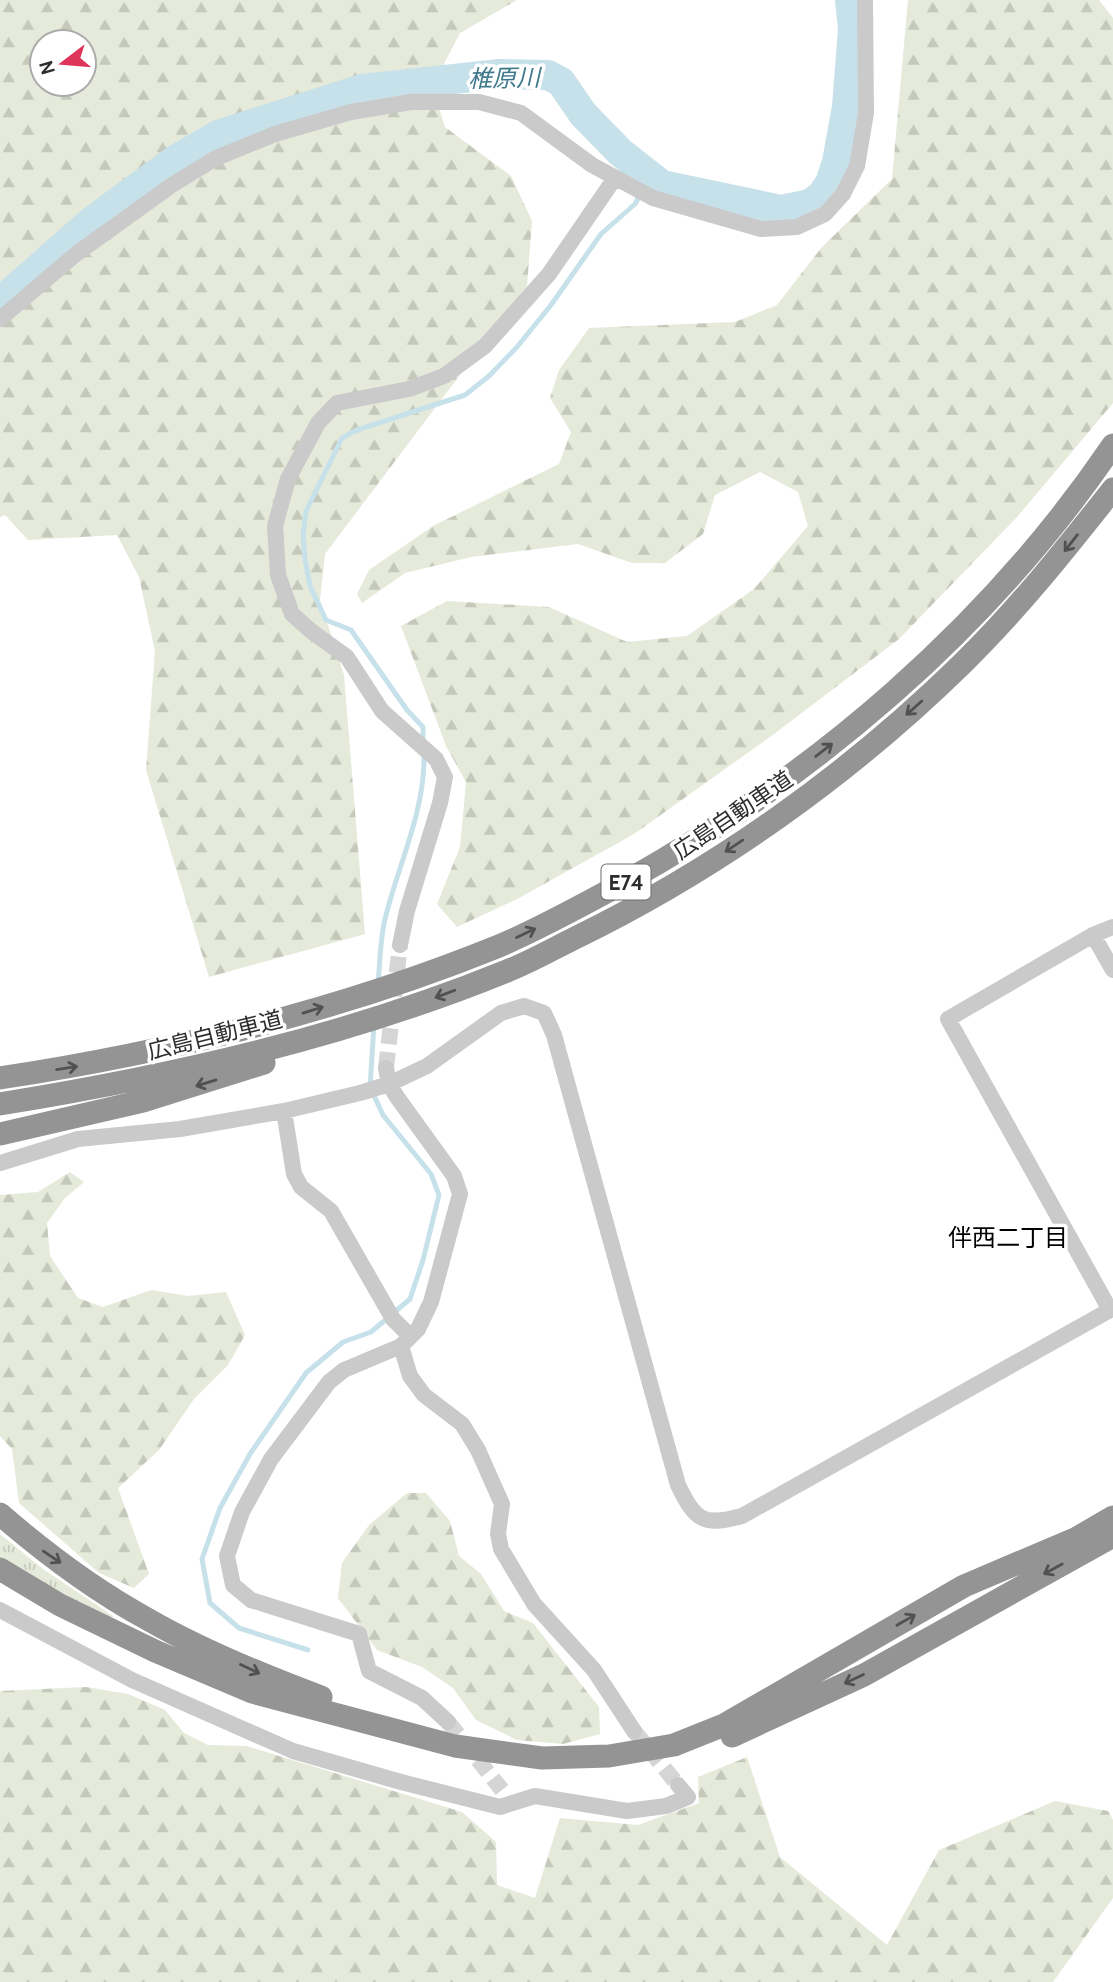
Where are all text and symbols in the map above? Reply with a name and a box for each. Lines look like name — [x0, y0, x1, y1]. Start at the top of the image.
north arrow — [28, 28, 98, 98]
text: N — [34, 58, 60, 77]
water label: 椎原川 — [468, 63, 543, 93]
one-way arrow — [1063, 533, 1078, 551]
one-way arrow — [906, 699, 923, 716]
one-way arrow — [814, 743, 833, 758]
street label: 広島自動車道 — [668, 765, 798, 865]
one-way arrow — [725, 839, 744, 853]
road number: E74 — [602, 864, 650, 900]
one-way arrow — [515, 925, 536, 939]
one-way arrow — [435, 989, 457, 1002]
one-way arrow — [301, 1003, 323, 1015]
street label: 広島自動車道 — [145, 1005, 285, 1065]
one-way arrow — [56, 1061, 78, 1074]
one-way arrow — [195, 1077, 217, 1090]
district label: 伴西二丁目 — [948, 1223, 1068, 1252]
one-way arrow — [42, 1551, 62, 1565]
one-way arrow — [1044, 1562, 1064, 1576]
one-way arrow — [896, 1612, 916, 1626]
one-way arrow — [239, 1663, 260, 1676]
one-way arrow — [844, 1673, 866, 1686]

